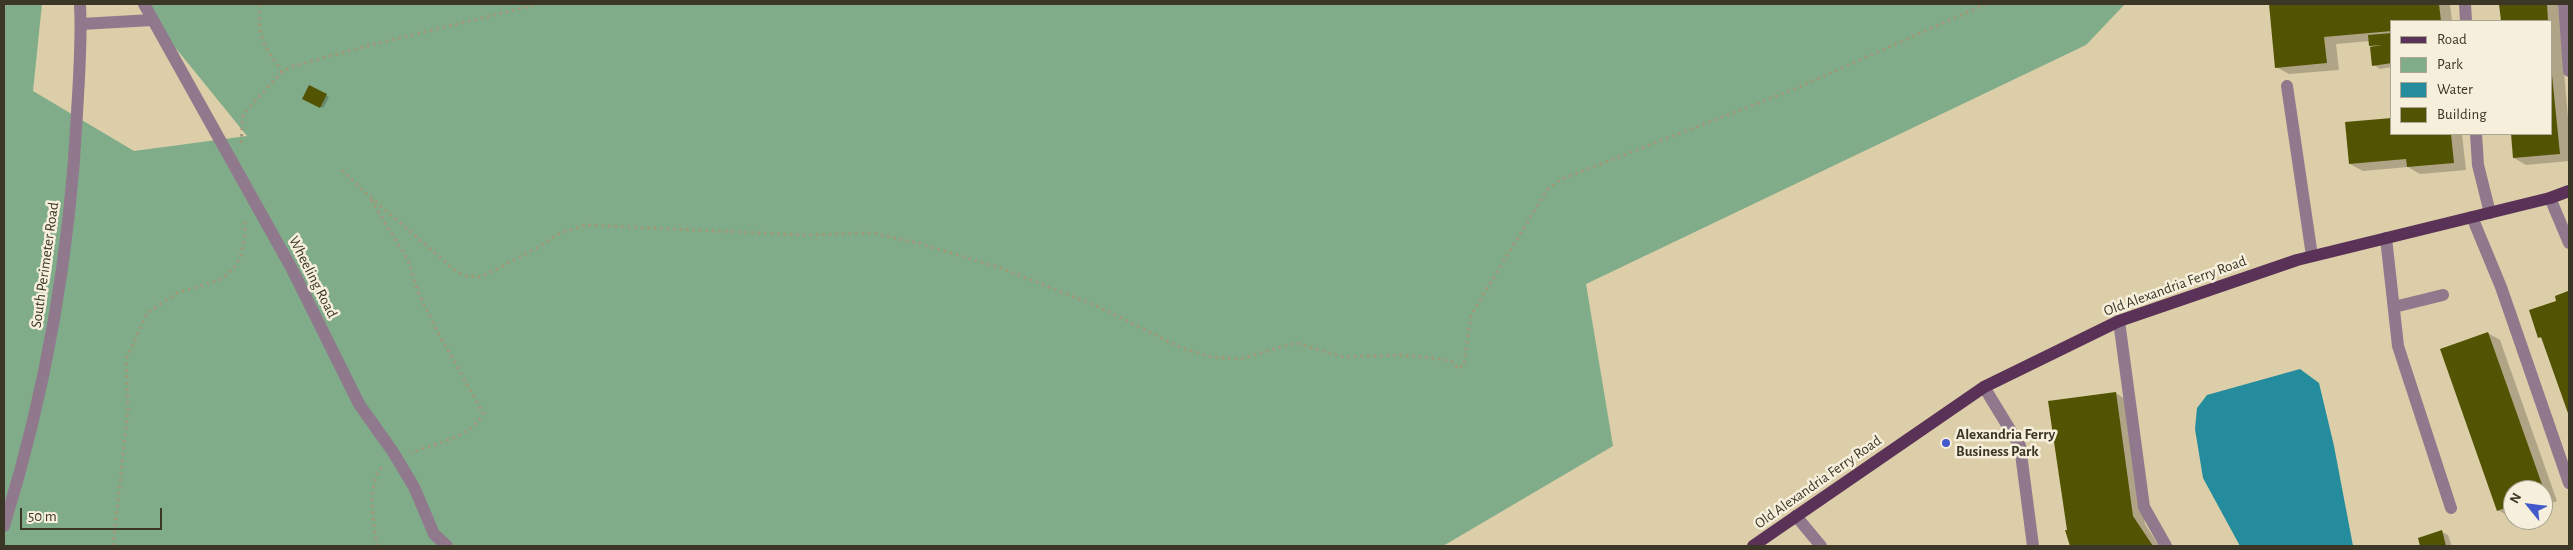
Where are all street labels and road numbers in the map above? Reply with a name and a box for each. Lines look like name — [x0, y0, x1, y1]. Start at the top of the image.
street label: South Perimeter Road — [27, 201, 63, 329]
street label: Wheeling Road — [285, 233, 341, 321]
street label: Old Alexandria Ferry Road — [2101, 252, 2249, 320]
street label: Old Alexandria Ferry Road — [1751, 431, 1885, 533]

